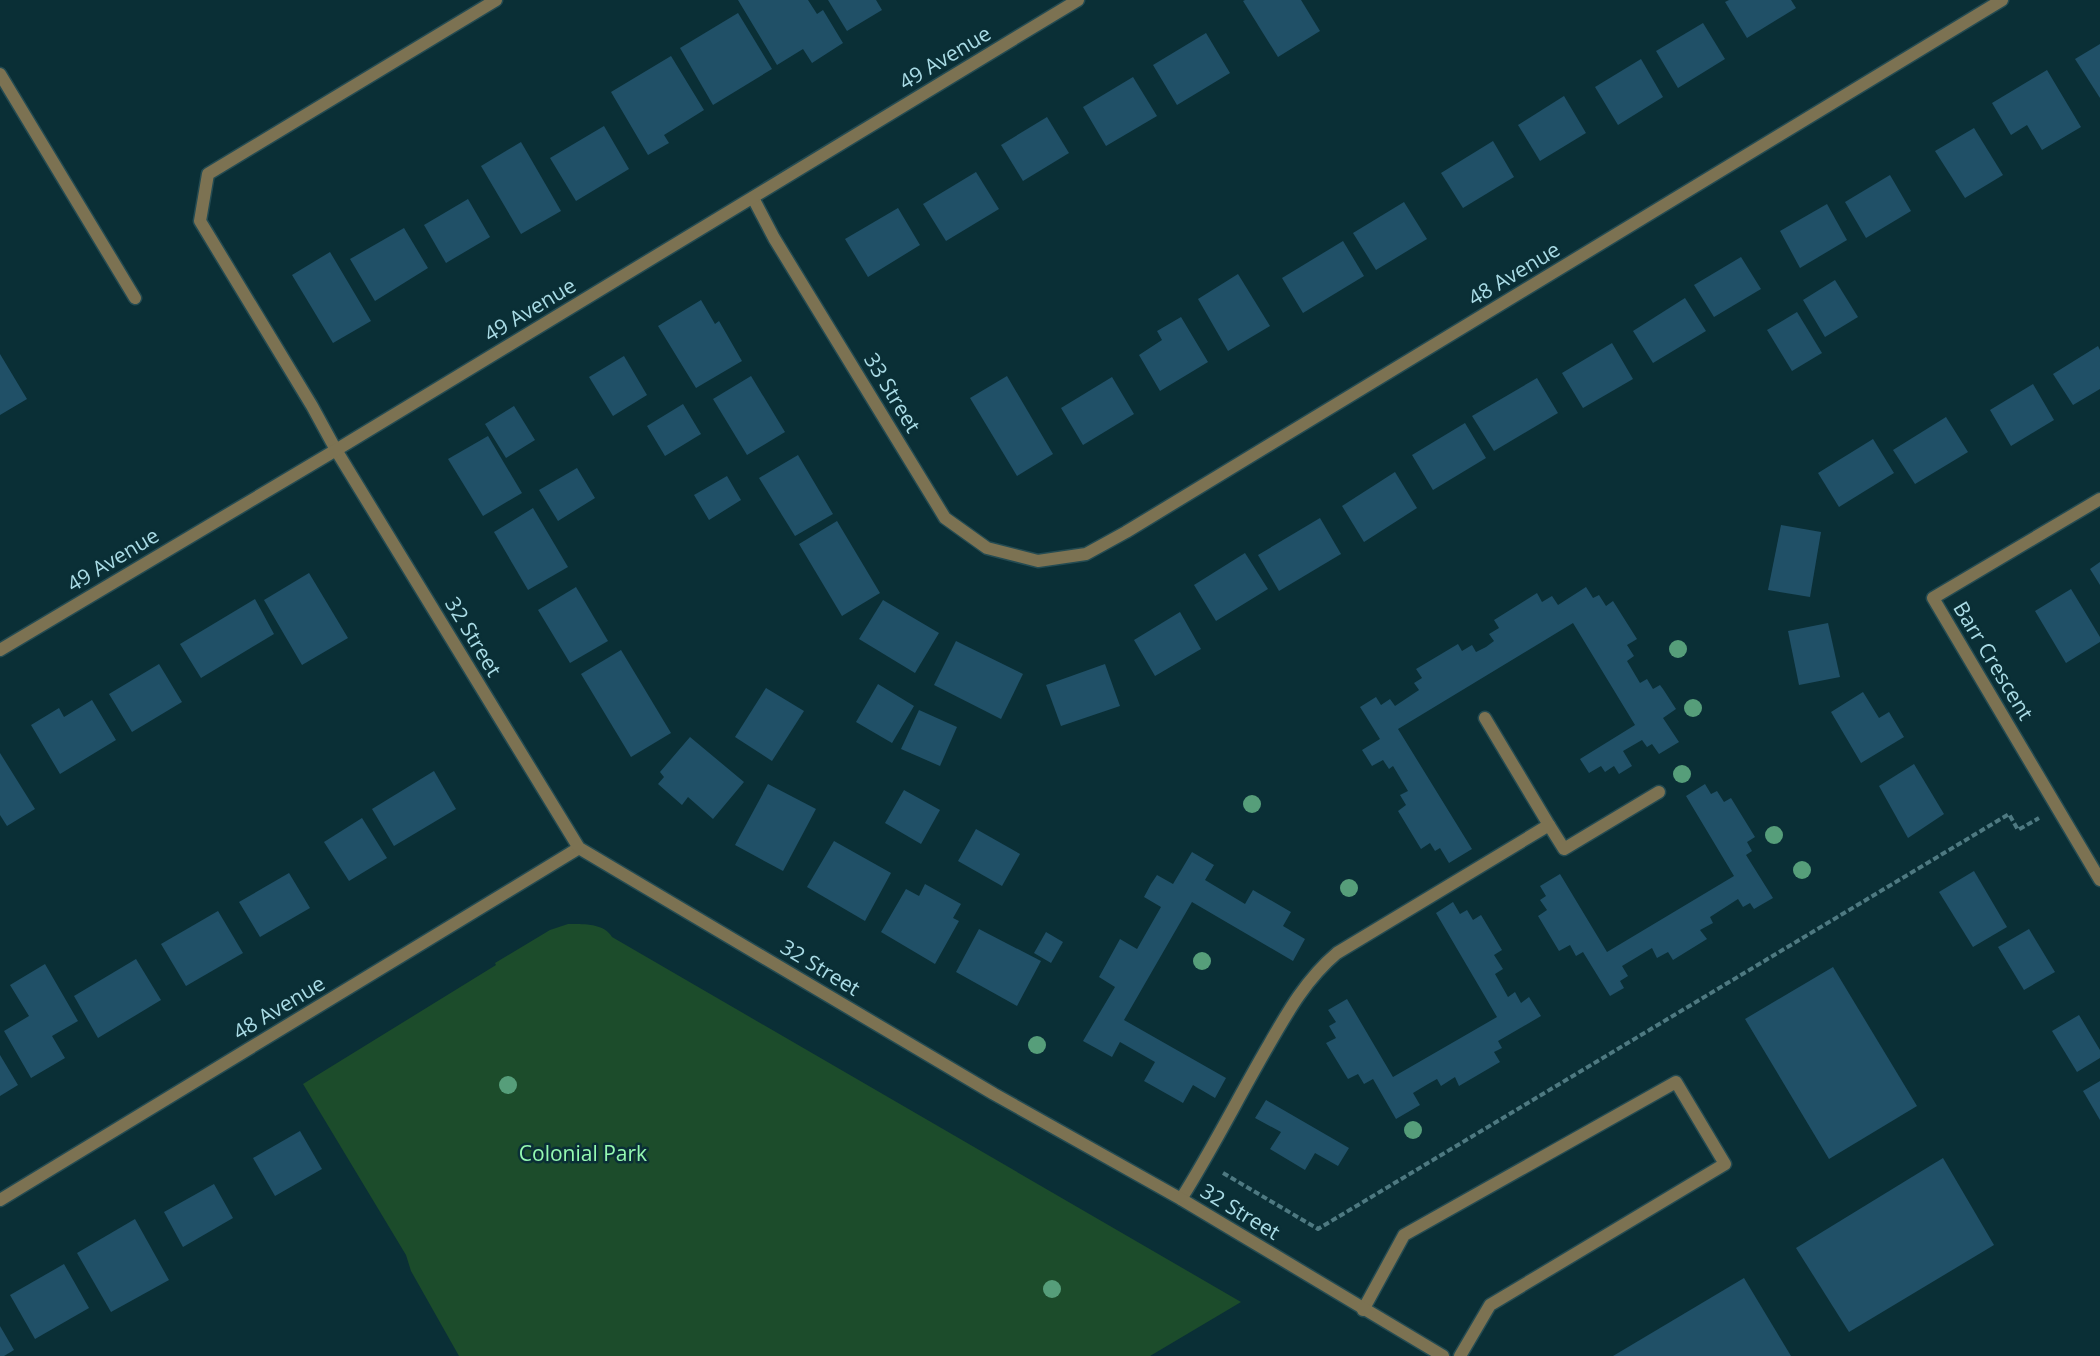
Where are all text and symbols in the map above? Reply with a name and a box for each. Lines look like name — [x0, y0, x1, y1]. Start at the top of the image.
street label: 49 Avenue — [893, 19, 996, 96]
street label: 48 Avenue — [1462, 235, 1565, 312]
street label: 49 Avenue — [478, 271, 581, 348]
street label: 33 Street — [858, 348, 928, 437]
street label: 49 Avenue — [61, 521, 164, 598]
street label: 32 Street — [439, 592, 509, 681]
street label: Barr Crescent — [1947, 596, 2040, 725]
street label: 32 Street — [776, 932, 865, 1002]
street label: 48 Avenue — [227, 969, 330, 1046]
park label: Colonial Park — [519, 1139, 647, 1167]
street label: 32 Street — [1196, 1176, 1285, 1246]

